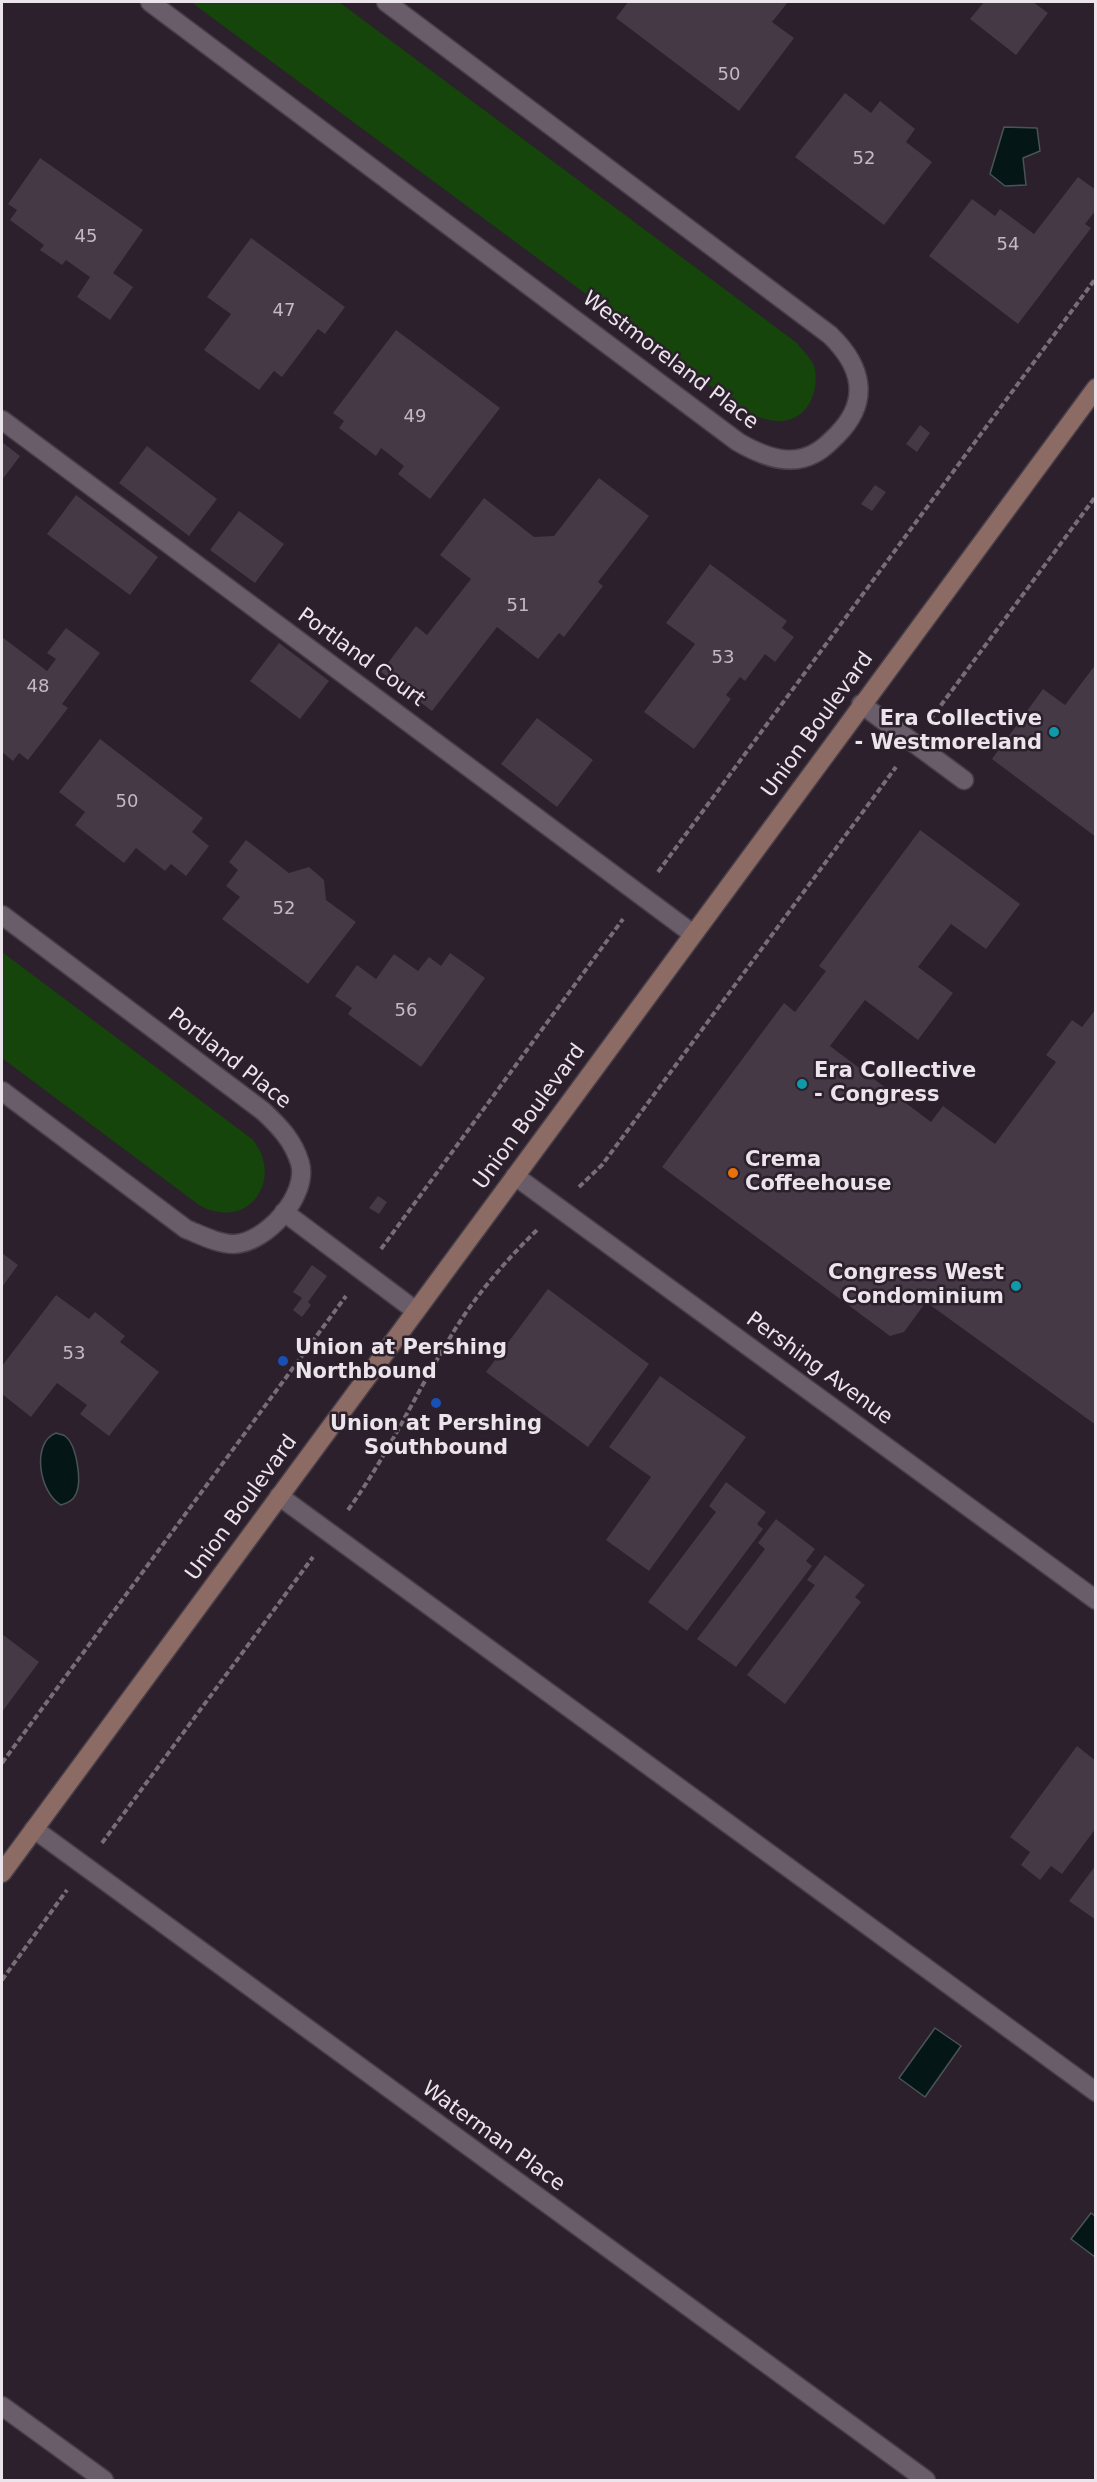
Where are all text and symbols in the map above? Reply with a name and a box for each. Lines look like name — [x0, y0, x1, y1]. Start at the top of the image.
house number: 50 — [718, 64, 740, 86]
house number: 52 — [853, 148, 875, 170]
house number: 45 — [75, 226, 97, 248]
house number: 54 — [997, 234, 1019, 256]
street label: Westmoreland Place — [577, 287, 763, 435]
house number: 47 — [273, 300, 295, 322]
house number: 49 — [404, 406, 426, 428]
house number: 51 — [507, 595, 529, 617]
street label: Portland Court — [292, 603, 430, 713]
house number: 53 — [712, 647, 734, 669]
street label: Union Boulevard — [757, 647, 879, 803]
house number: 48 — [27, 676, 49, 698]
place label: Era Collective - Westmoreland — [855, 707, 1042, 757]
marker: Era Collective - Westmoreland — [1047, 725, 1061, 739]
house number: 50 — [116, 791, 138, 813]
house number: 52 — [273, 898, 295, 920]
house number: 56 — [395, 1000, 417, 1022]
street label: Portland Place — [162, 1003, 296, 1115]
street label: Union Boulevard — [469, 1039, 591, 1195]
place label: Era Collective - Congress — [814, 1059, 976, 1109]
marker: Era Collective - Congress — [795, 1077, 809, 1091]
place label: Crema Coffeehouse — [745, 1148, 891, 1198]
marker: Crema Coffeehouse — [726, 1166, 740, 1180]
place label: Congress West Condominium — [828, 1261, 1004, 1311]
marker: Congress West Condominium — [1009, 1279, 1023, 1293]
street label: Pershing Avenue — [741, 1307, 897, 1431]
place label: Union at Pershing Northbound — [295, 1336, 507, 1386]
house number: 53 — [63, 1343, 85, 1365]
marker: Union at Pershing Northbound — [276, 1354, 290, 1368]
marker: Union at Pershing Southbound — [429, 1396, 443, 1410]
place label: Union at Pershing Southbound — [330, 1412, 542, 1462]
street label: Union Boulevard — [181, 1430, 303, 1586]
street label: Waterman Place — [416, 2077, 570, 2197]

